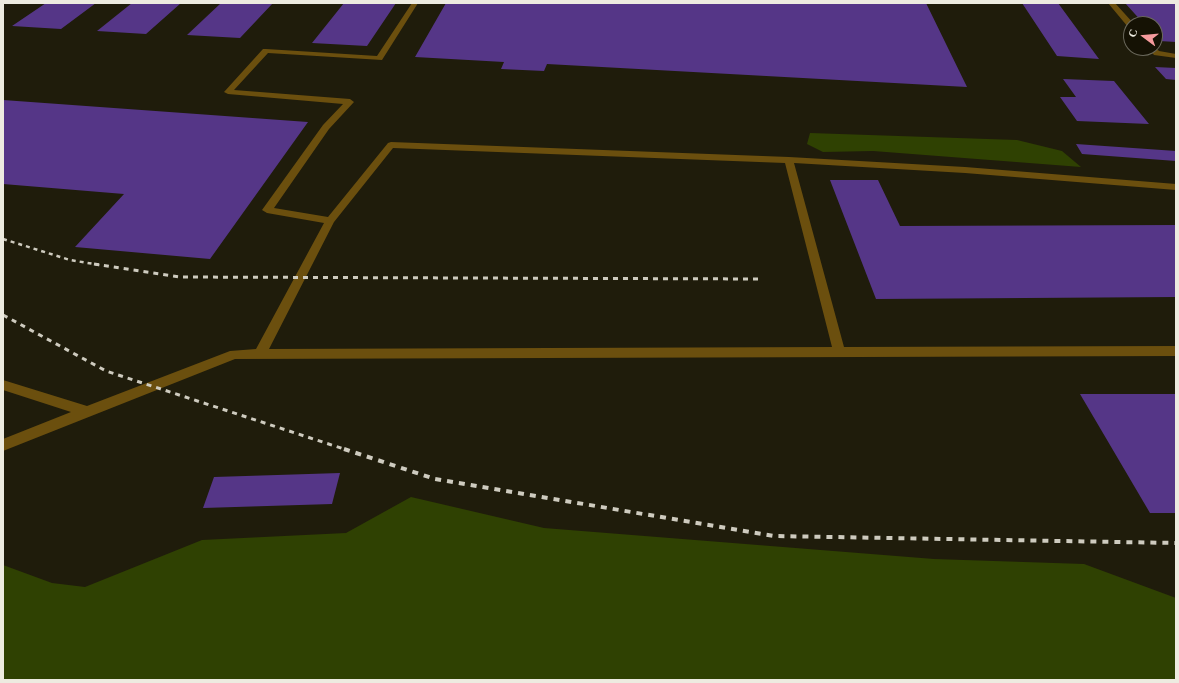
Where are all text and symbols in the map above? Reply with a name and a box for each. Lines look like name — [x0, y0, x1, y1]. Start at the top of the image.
north arrow — [1123, 16, 1163, 56]
text: С — [1126, 27, 1139, 38]

